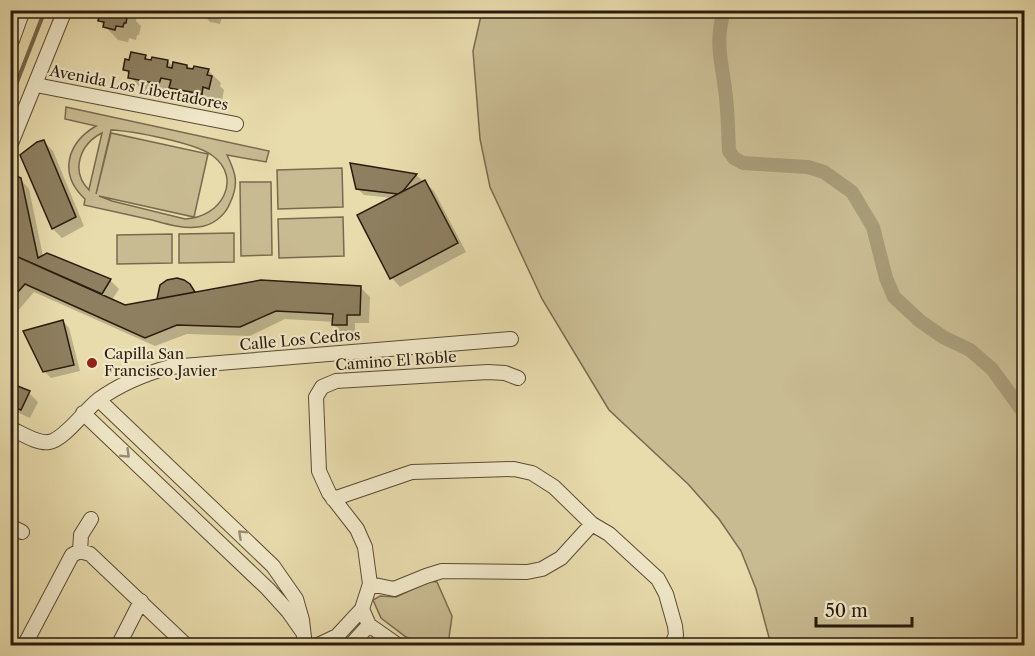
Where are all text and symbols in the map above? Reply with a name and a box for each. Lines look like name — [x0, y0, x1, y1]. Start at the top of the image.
street label: Avenida Los Libertadores — [47, 61, 230, 114]
street label: Calle Los Cedros — [239, 325, 361, 354]
place label: Capilla San Francisco Javier — [104, 344, 218, 380]
street label: Camino El Roble — [335, 347, 457, 374]
marker: Capilla San Francisco Javier — [85, 356, 99, 370]
one-way arrow — [118, 446, 129, 457]
one-way arrow — [238, 531, 249, 542]
scale bar — [816, 590, 912, 628]
text: 50 m — [825, 600, 868, 622]

